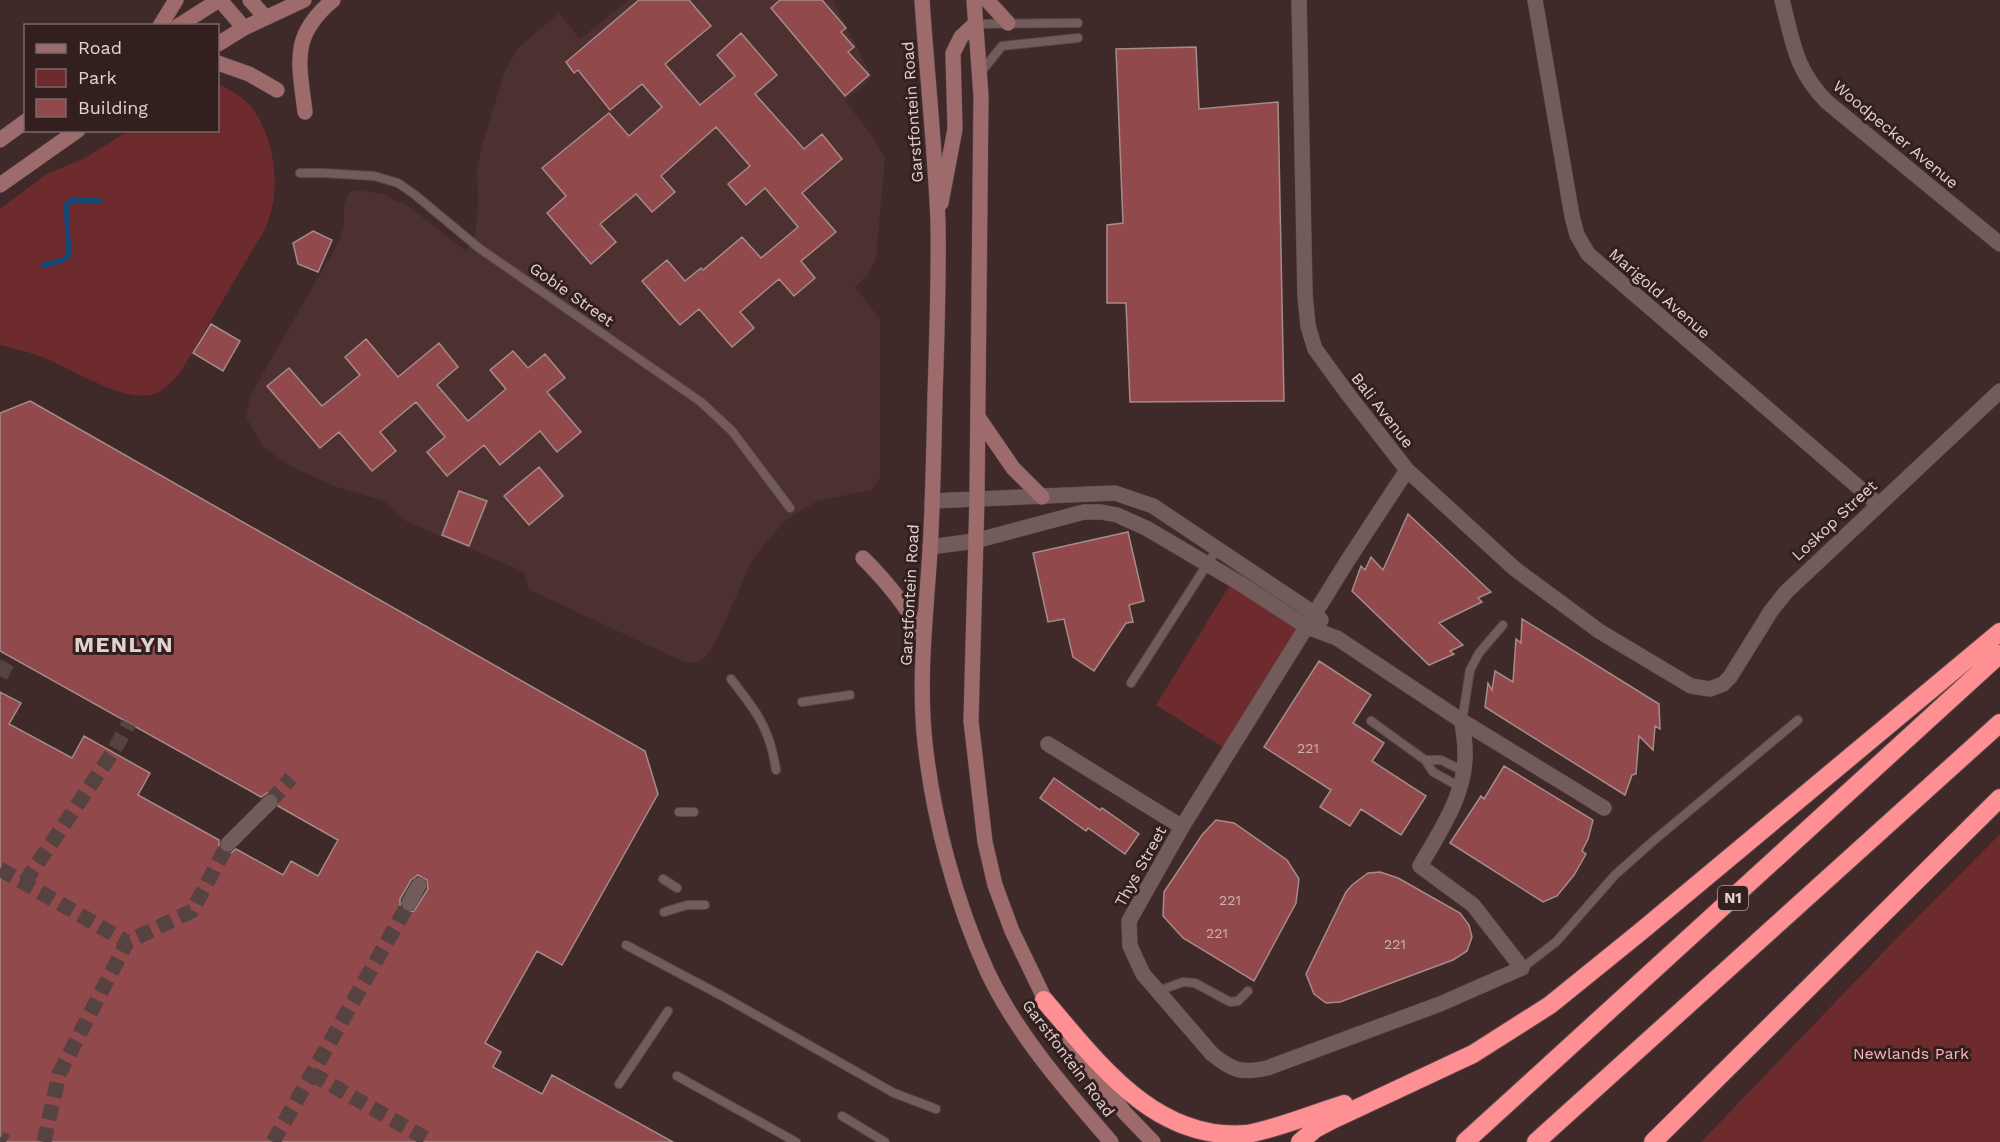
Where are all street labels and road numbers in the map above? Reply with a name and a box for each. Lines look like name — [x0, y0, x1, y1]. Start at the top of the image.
street label: Garstfontein Road — [898, 41, 927, 183]
street label: Woodpecker Avenue — [1829, 76, 1962, 192]
street label: Marigold Avenue — [1605, 244, 1714, 342]
street label: Gobie Street — [526, 258, 618, 331]
street label: Bali Avenue — [1347, 369, 1418, 452]
street label: Loskop Street — [1788, 476, 1881, 565]
street label: Garstfontein Road — [896, 524, 923, 666]
street label: Thys Street — [1111, 822, 1170, 910]
road number: N1 — [1718, 886, 1748, 910]
street label: Garstfontein Road — [1018, 996, 1119, 1121]

